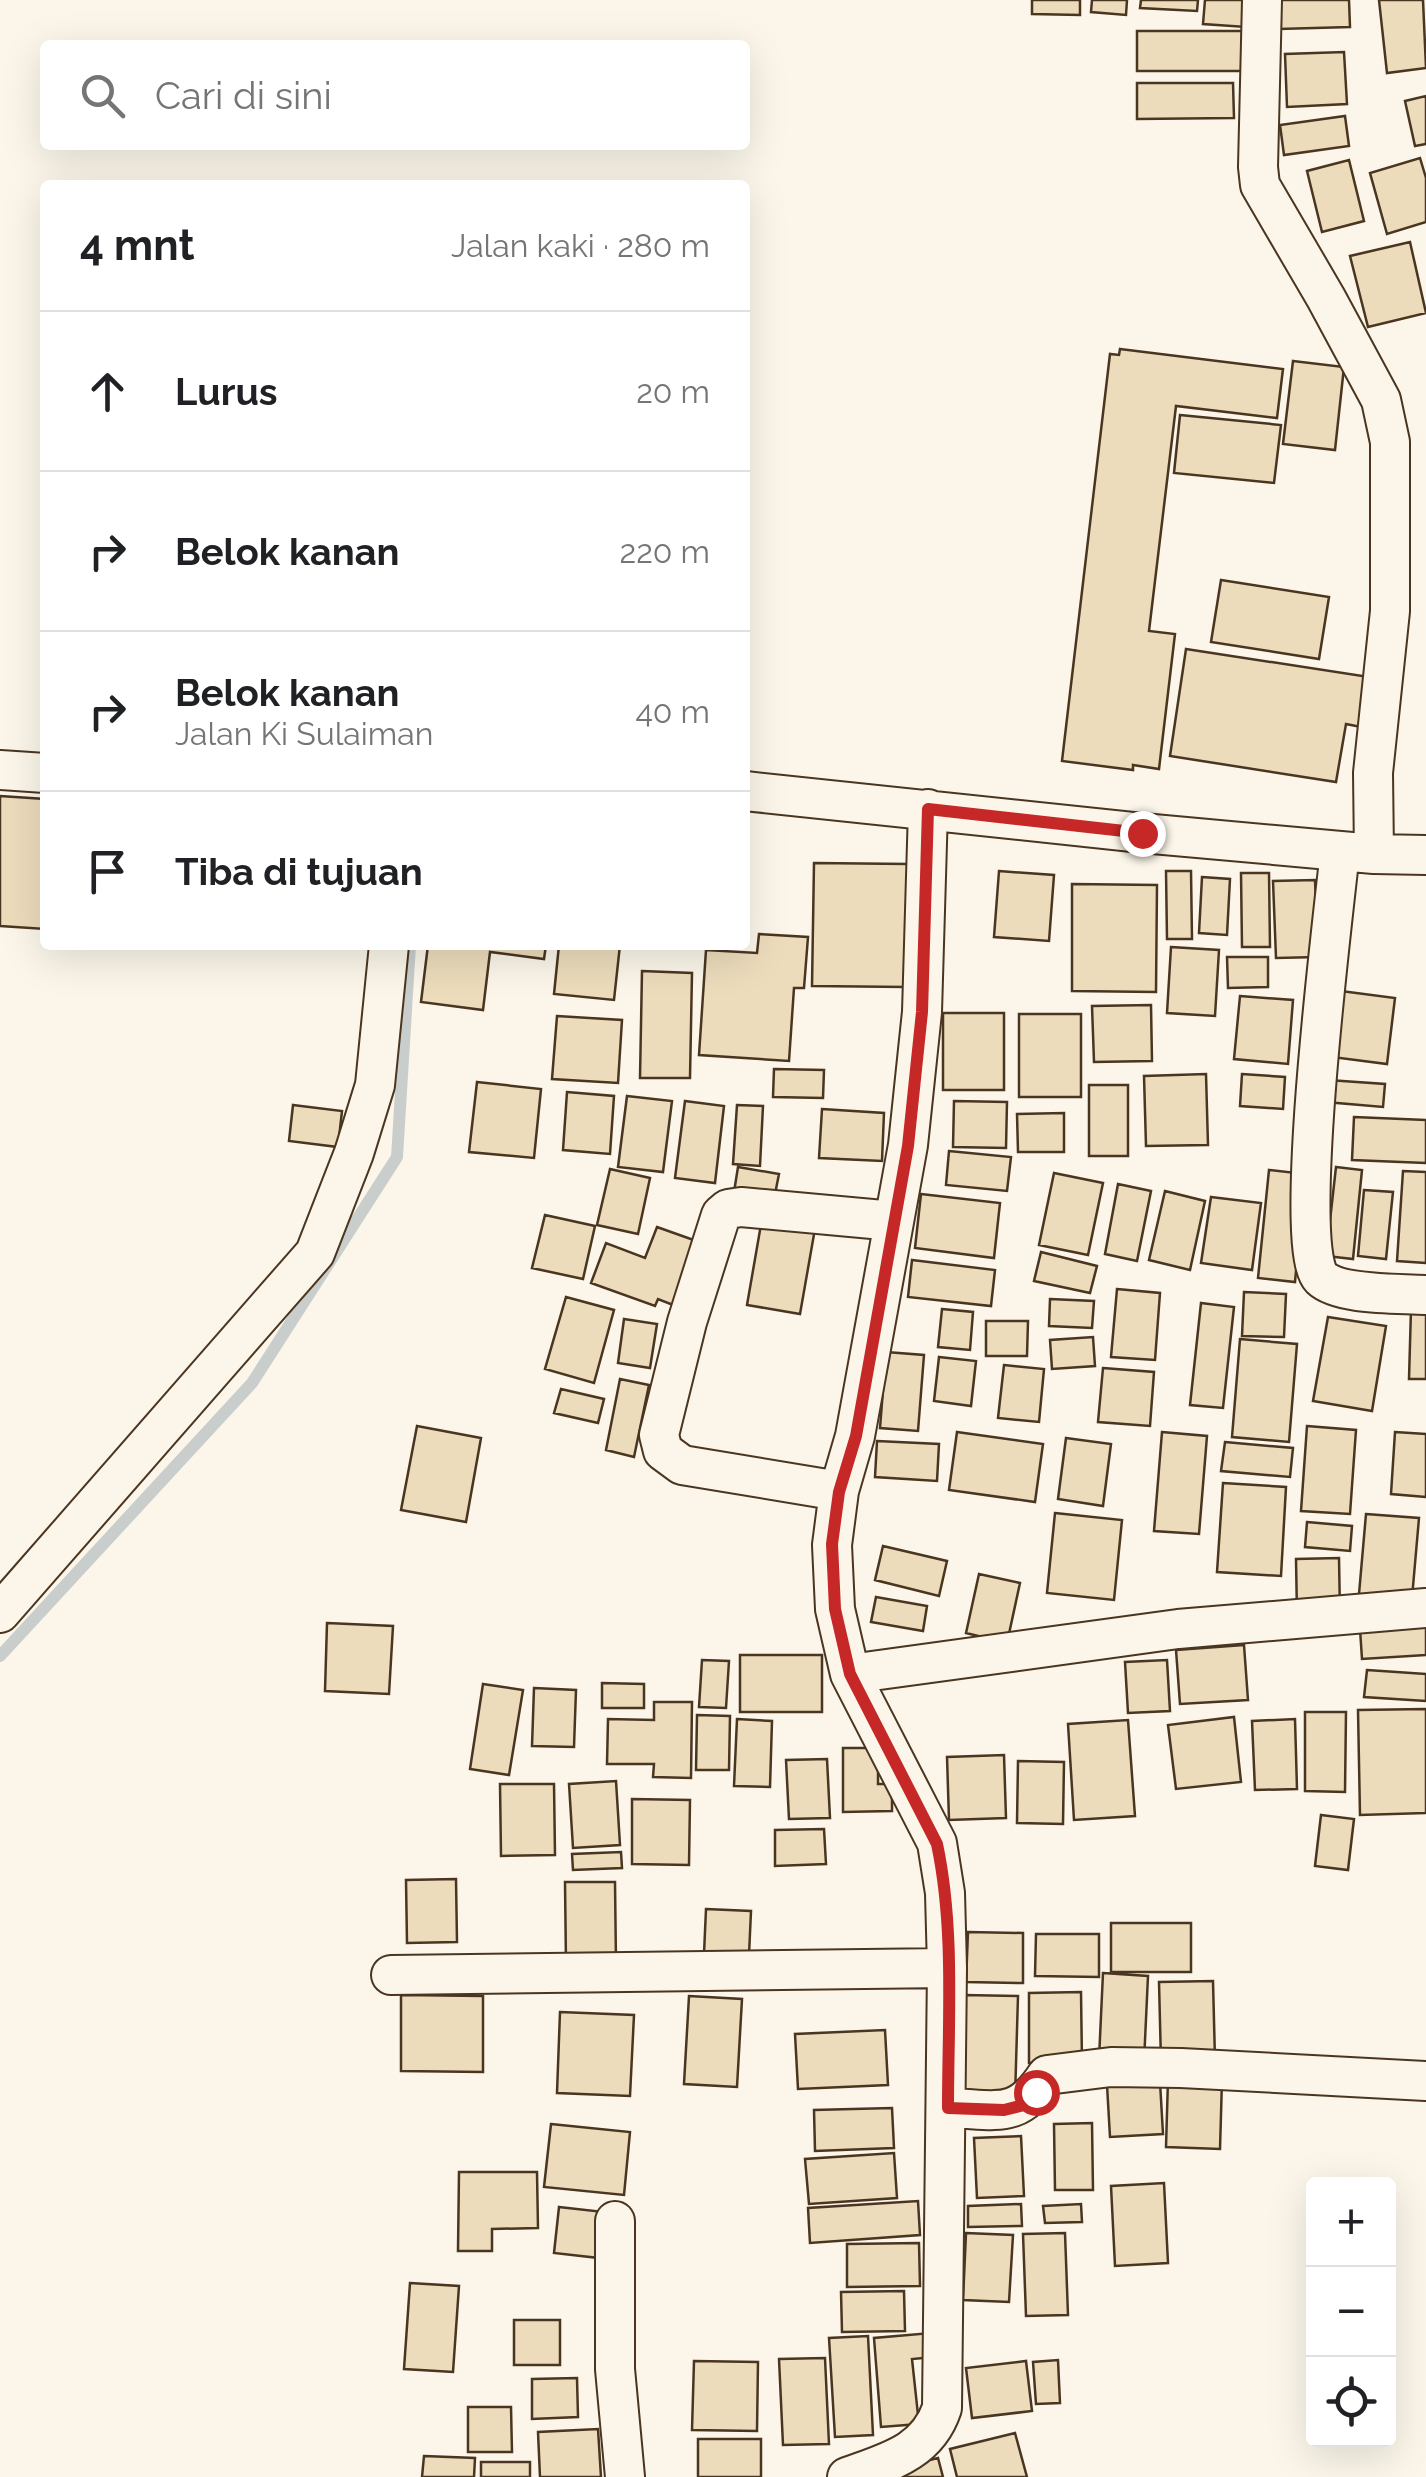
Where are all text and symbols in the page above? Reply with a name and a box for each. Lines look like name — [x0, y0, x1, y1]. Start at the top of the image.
search box — [40, 40, 750, 150]
icon: search — [75, 68, 130, 123]
text: Cari di sini — [155, 73, 332, 118]
text: 4 mnt — [80, 221, 195, 270]
text: Jalan kaki · 280 m — [451, 227, 710, 264]
icon: ahead — [80, 364, 135, 419]
text: Lurus — [175, 369, 278, 414]
text: 20 m — [636, 373, 710, 410]
icon: right — [80, 524, 135, 579]
text: Belok kanan — [175, 529, 400, 574]
text: 220 m — [620, 533, 710, 570]
text: Belok kanan — [175, 670, 400, 715]
icon: right — [80, 684, 135, 739]
text: 40 m — [635, 693, 710, 730]
text: Jalan Ki Sulaiman — [175, 715, 433, 752]
route end — [1120, 811, 1166, 857]
icon: arrive — [80, 844, 135, 899]
text: Tiba di tujuan — [175, 849, 423, 894]
route start — [1014, 2070, 1060, 2116]
map controls — [1306, 2177, 1396, 2447]
button: + — [1306, 2177, 1396, 2267]
button: − — [1306, 2267, 1396, 2357]
button: locate — [1306, 2357, 1396, 2447]

